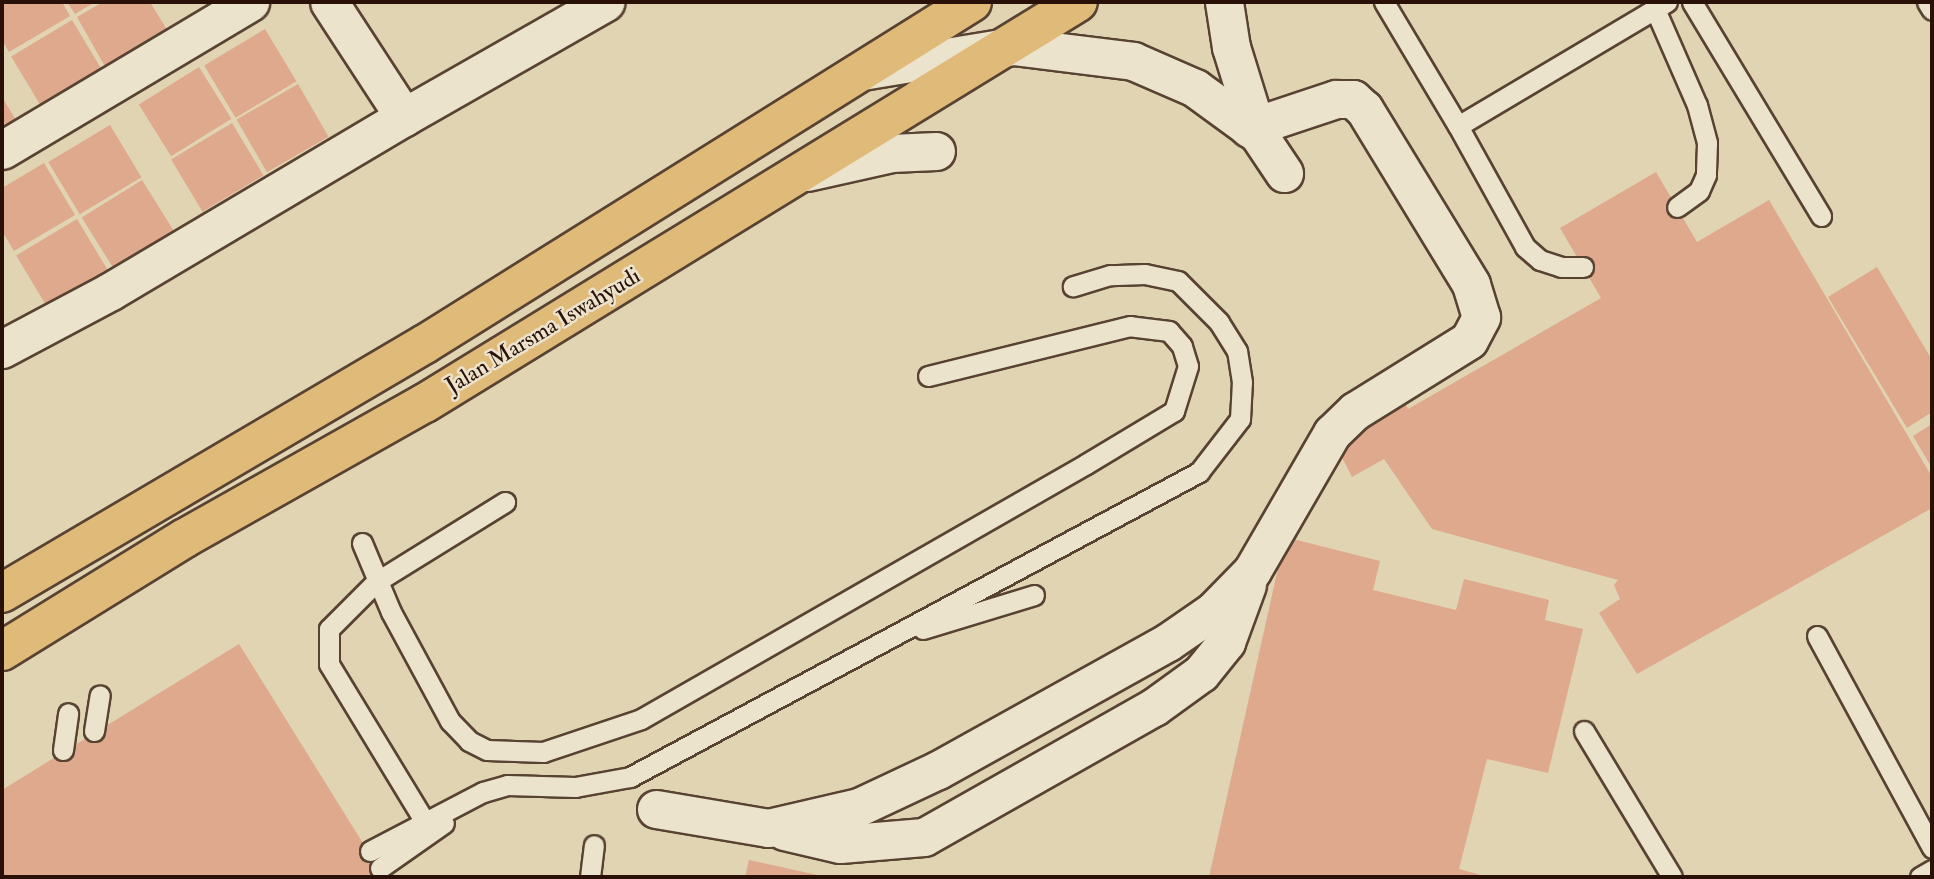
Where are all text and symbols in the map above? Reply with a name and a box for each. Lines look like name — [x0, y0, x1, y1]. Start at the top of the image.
street label: Jalan Marsma Iswahyudi — [441, 262, 645, 400]

